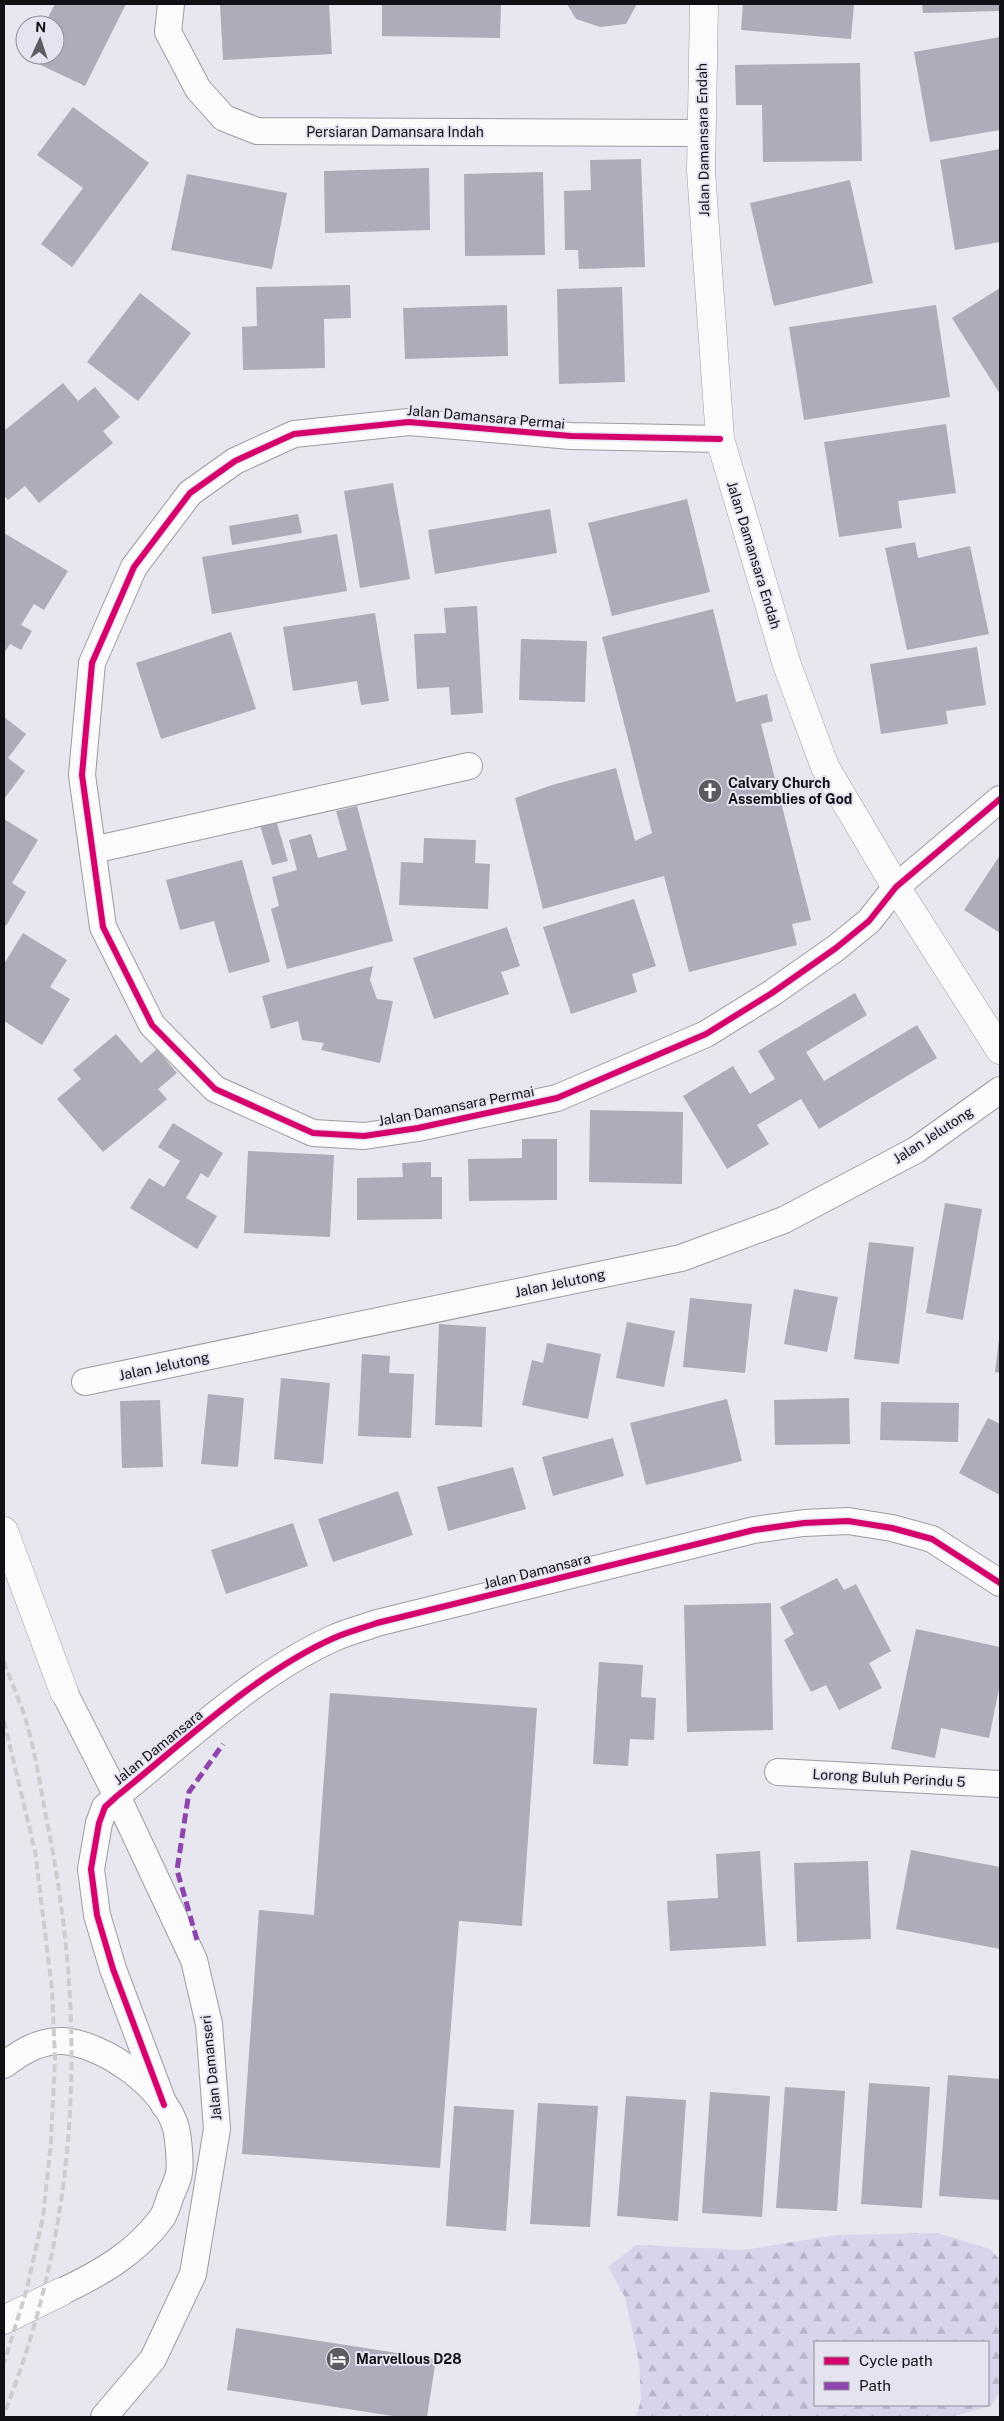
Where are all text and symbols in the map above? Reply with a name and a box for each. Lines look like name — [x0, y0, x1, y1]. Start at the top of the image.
north arrow — [15, 15, 65, 65]
text: N — [35, 19, 47, 35]
street label: Jalan Damansara Endah — [694, 63, 712, 217]
street label: Persiaran Damansara Indah — [306, 124, 484, 140]
street label: Jalan Damansara Permai — [406, 402, 566, 432]
street label: Jalan Damansara Endah — [724, 479, 784, 631]
place label: Calvary Church Assemblies of God — [728, 775, 852, 807]
church icon: Calvary Church Assemblies of God — [697, 778, 723, 804]
street label: Jalan Damansara Permai — [377, 1083, 535, 1129]
street label: Jalan Jelutong — [890, 1103, 976, 1167]
street label: Jalan Jelutong — [513, 1266, 607, 1300]
street label: Jalan Jelutong — [117, 1349, 211, 1383]
street label: Jalan Damansara — [482, 1550, 592, 1592]
street label: Jalan Damansara — [110, 1706, 206, 1788]
street label: Lorong Buluh Perindu 5 — [812, 1766, 966, 1790]
street label: Jalan Damanseri — [198, 2015, 224, 2121]
legend — [814, 2341, 989, 2406]
hotel icon: Marvellous D28 — [325, 2346, 351, 2372]
place label: Marvellous D28 — [356, 2351, 462, 2367]
text: Cycle path — [859, 2352, 933, 2369]
text: Path — [859, 2377, 891, 2394]

